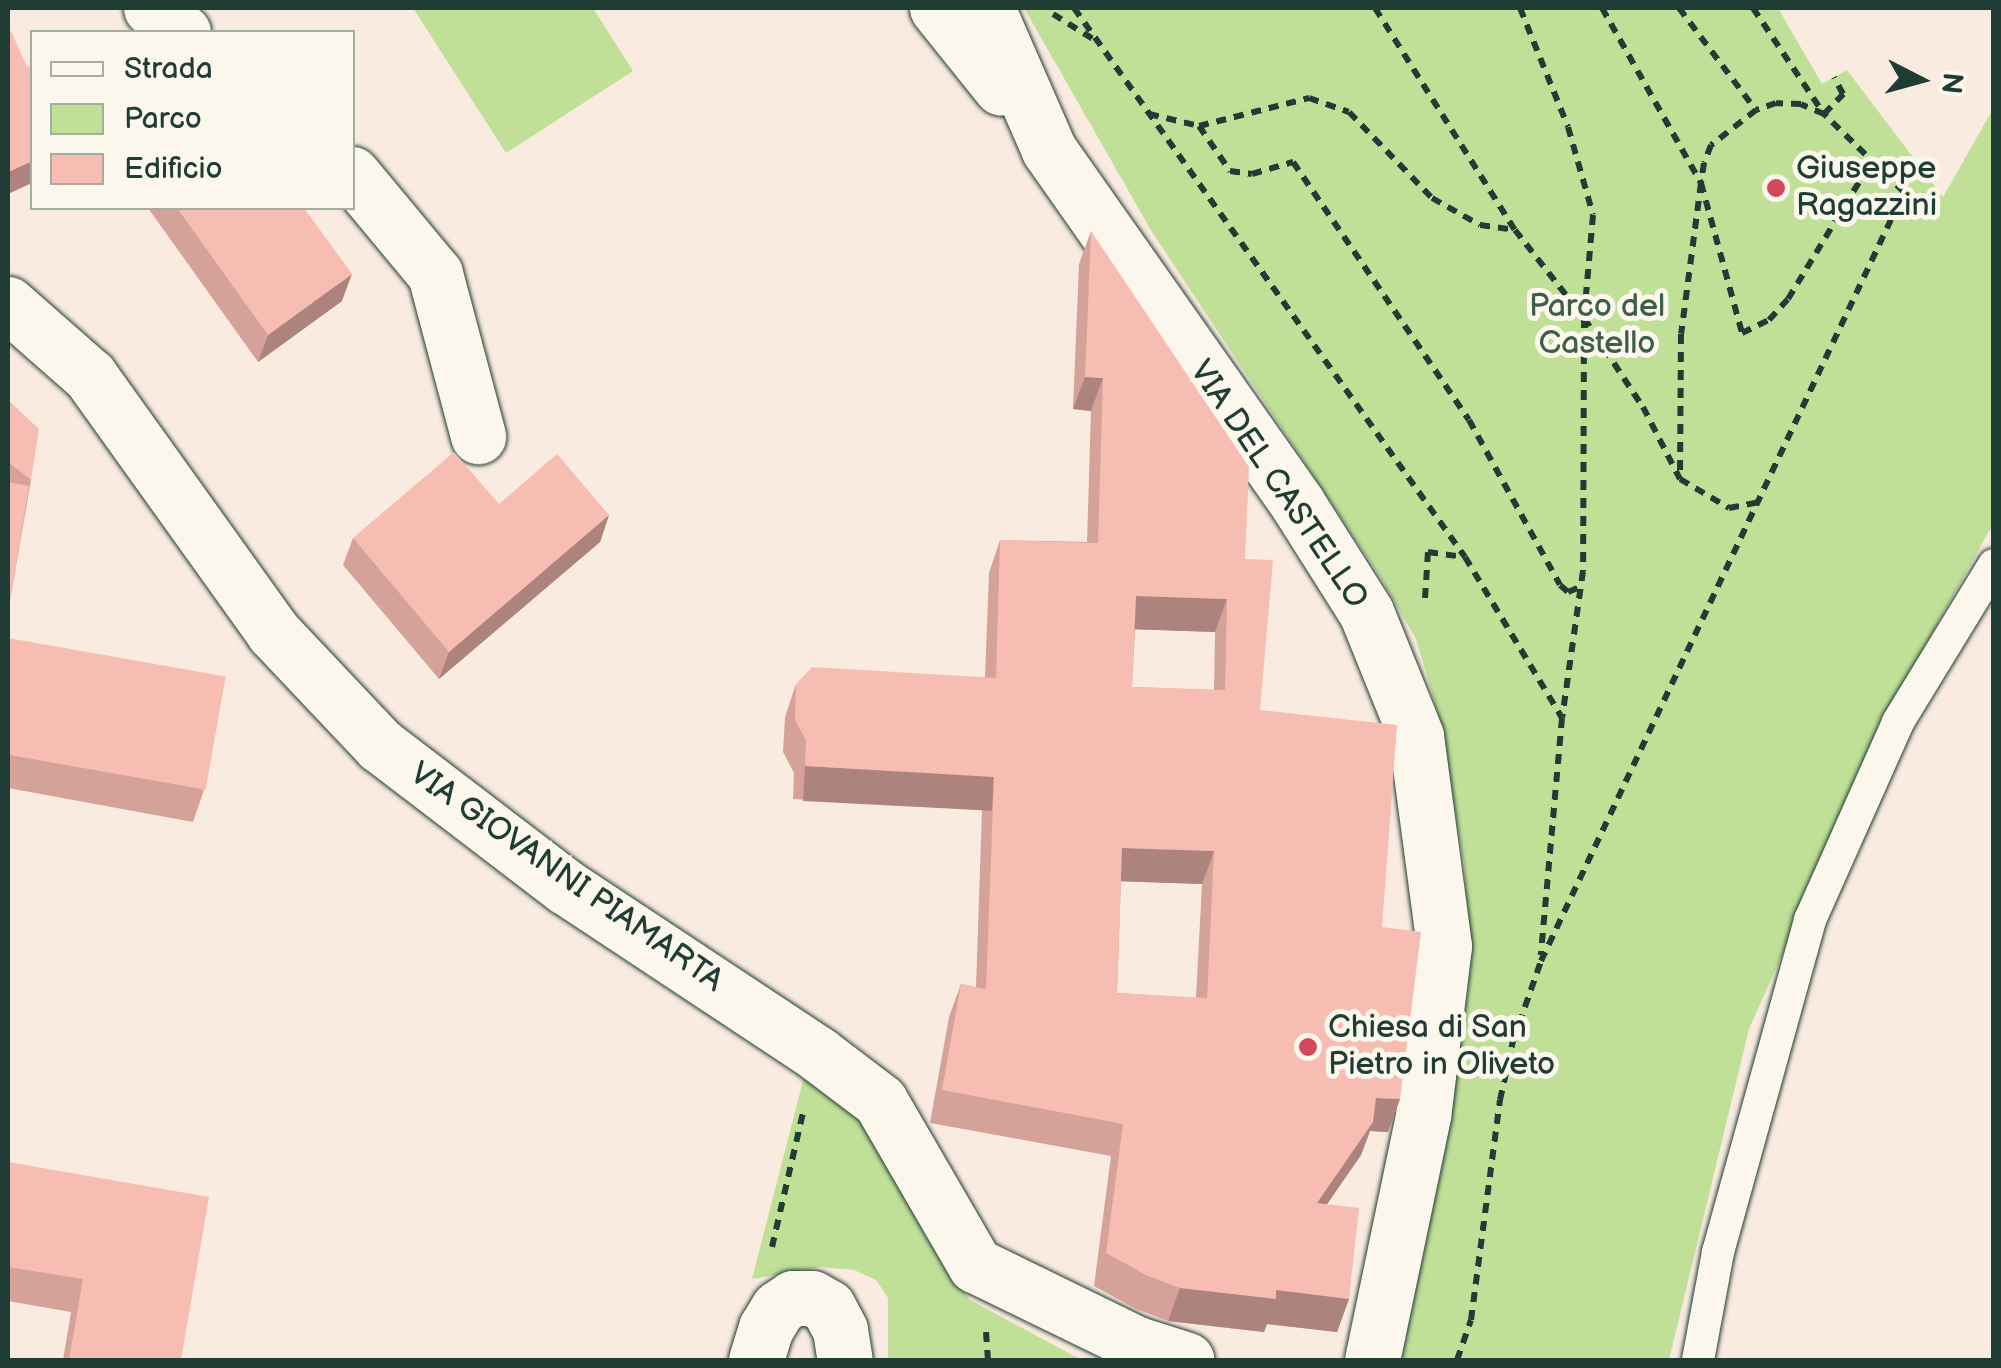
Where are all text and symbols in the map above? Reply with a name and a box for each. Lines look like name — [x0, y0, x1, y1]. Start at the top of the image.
legend — [30, 30, 355, 210]
north arrow — [1871, 30, 1971, 130]
text: Strada — [124, 51, 213, 87]
text: N — [1934, 71, 1969, 95]
text: Parco — [124, 101, 202, 137]
text: Edificio — [124, 151, 223, 187]
place label: Giuseppe Ragazzini — [1796, 151, 1937, 226]
marker: Giuseppe Ragazzini — [1765, 177, 1787, 199]
park label: Parco del Castello — [1529, 289, 1665, 364]
street label: VIA DEL CASTELLO — [1181, 354, 1375, 616]
street label: VIA GIOVANNI PIAMARTA — [402, 755, 730, 1001]
place label: Chiesa di San Pietro in Oliveto — [1328, 1010, 1555, 1085]
marker: Chiesa di San Pietro in Oliveto — [1297, 1036, 1319, 1058]

